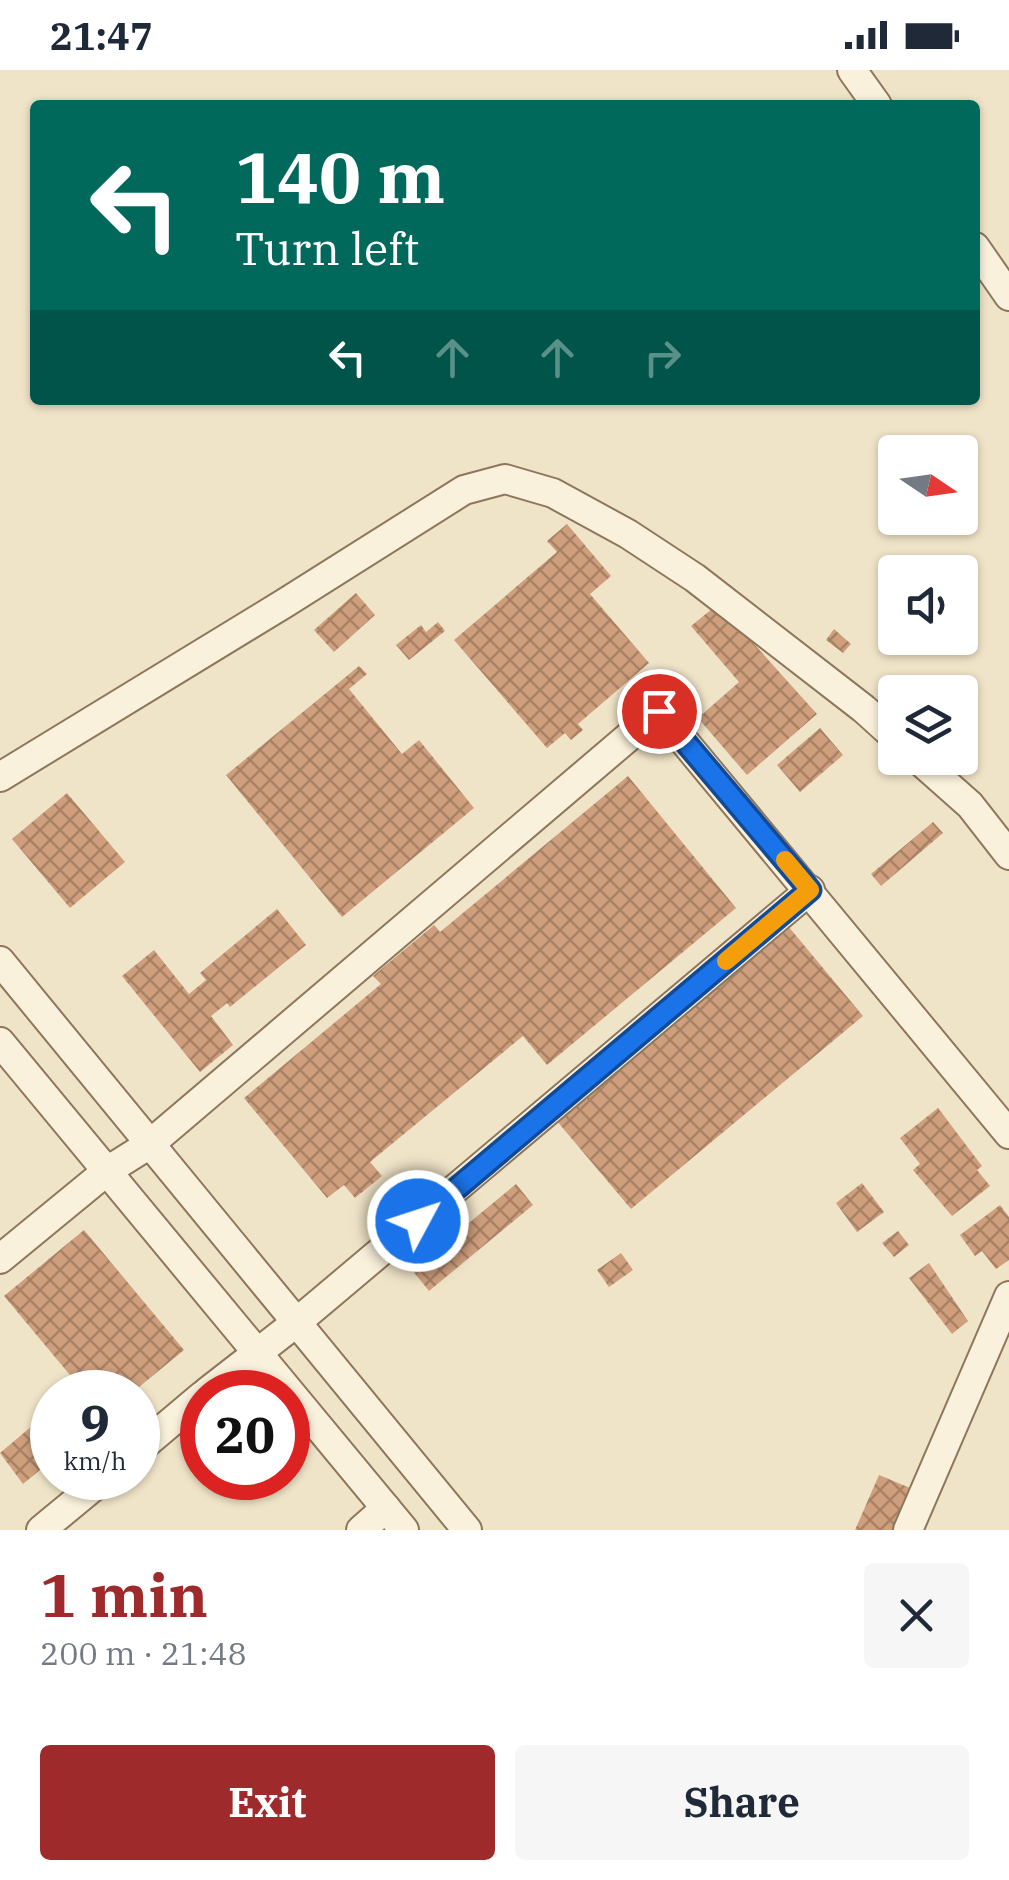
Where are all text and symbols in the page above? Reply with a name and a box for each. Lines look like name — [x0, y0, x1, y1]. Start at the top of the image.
text: 21:47 — [50, 11, 153, 60]
text: 140 m — [235, 131, 445, 222]
icon: left — [70, 140, 200, 270]
text: Turn left — [235, 219, 419, 277]
icon: left — [320, 330, 375, 385]
icon: ahead — [425, 330, 480, 385]
icon: ahead — [530, 330, 585, 385]
icon: right — [635, 330, 690, 385]
north arrow — [878, 435, 978, 535]
map controls — [878, 435, 978, 775]
button: sound — [878, 555, 978, 655]
pin — [617, 669, 702, 754]
button: layers — [878, 675, 978, 775]
icon: arrive — [632, 684, 687, 739]
position arrow — [366, 1169, 470, 1273]
speed limit sign: 20 — [180, 1370, 310, 1500]
text: 9 — [80, 1390, 110, 1455]
text: km/h — [63, 1444, 127, 1477]
text: 1 min — [40, 1555, 208, 1634]
button: close — [864, 1563, 969, 1668]
text: 200 m · 21:48 — [40, 1632, 247, 1674]
button: Exit — [40, 1745, 495, 1860]
button: Share — [515, 1745, 969, 1860]

